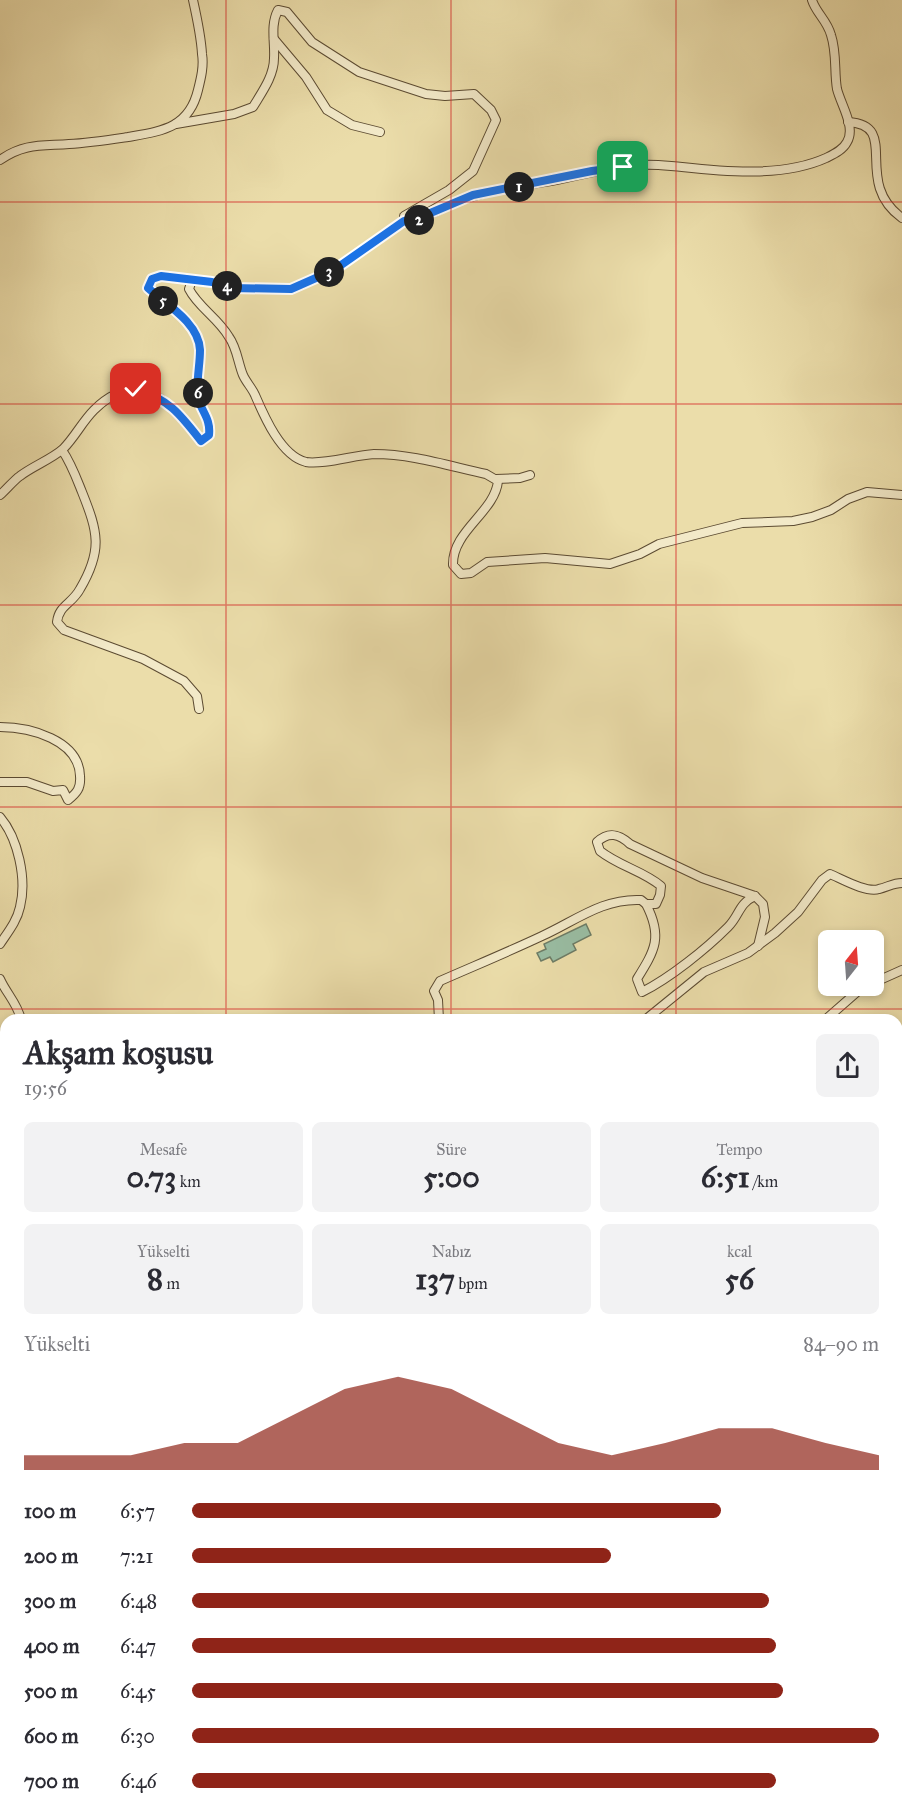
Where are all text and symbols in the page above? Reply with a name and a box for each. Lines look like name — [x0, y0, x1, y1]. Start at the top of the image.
pin — [597, 141, 648, 192]
icon: arrive — [606, 150, 639, 183]
pin: 1 — [504, 172, 534, 202]
text: 1 — [516, 177, 522, 196]
pin: 2 — [404, 205, 434, 235]
text: 2 — [415, 210, 423, 229]
pin: 3 — [314, 257, 344, 287]
text: 3 — [326, 262, 332, 281]
pin: 4 — [212, 271, 242, 301]
text: 4 — [223, 276, 231, 295]
pin: 5 — [148, 286, 178, 316]
text: 5 — [159, 291, 167, 310]
pin — [110, 363, 161, 414]
icon: check — [119, 372, 152, 405]
pin: 6 — [183, 378, 213, 408]
text: 6 — [194, 383, 202, 402]
north arrow — [818, 930, 884, 996]
map controls — [818, 930, 884, 996]
text: Akşam koşusu — [24, 1033, 213, 1073]
button: share — [816, 1034, 879, 1097]
text: 19:56 — [24, 1076, 67, 1100]
text: Mesafe — [140, 1140, 187, 1159]
text: Süre — [436, 1140, 467, 1159]
text: Tempo — [717, 1140, 762, 1159]
text: 0.73 — [126, 1159, 176, 1195]
text: 5:00 — [423, 1159, 480, 1195]
text: 6:51 — [701, 1159, 750, 1195]
text: km — [176, 1172, 201, 1191]
text: /km — [750, 1172, 778, 1191]
text: Yükselti — [137, 1242, 190, 1261]
text: Nabız — [432, 1242, 471, 1261]
text: kcal — [727, 1242, 752, 1261]
text: 8 — [147, 1261, 163, 1297]
text: 137 — [415, 1261, 455, 1297]
text: 56 — [725, 1261, 754, 1297]
text: m — [163, 1274, 180, 1293]
text: bpm — [455, 1274, 488, 1293]
text: Yükselti — [24, 1332, 90, 1356]
text: 84–90 m — [803, 1332, 879, 1356]
text: 100 m — [24, 1499, 76, 1523]
text: 6:57 — [120, 1499, 155, 1523]
text: 200 m — [24, 1544, 78, 1568]
text: 7:21 — [120, 1544, 153, 1568]
text: 300 m — [24, 1589, 76, 1613]
text: 6:48 — [120, 1589, 157, 1613]
text: 400 m — [24, 1634, 80, 1658]
text: 6:47 — [120, 1634, 156, 1658]
text: 500 m — [24, 1679, 78, 1703]
text: 6:45 — [120, 1679, 156, 1703]
text: 600 m — [24, 1724, 79, 1748]
text: 6:30 — [120, 1724, 155, 1748]
text: 700 m — [24, 1769, 79, 1793]
text: 6:46 — [120, 1769, 157, 1793]

